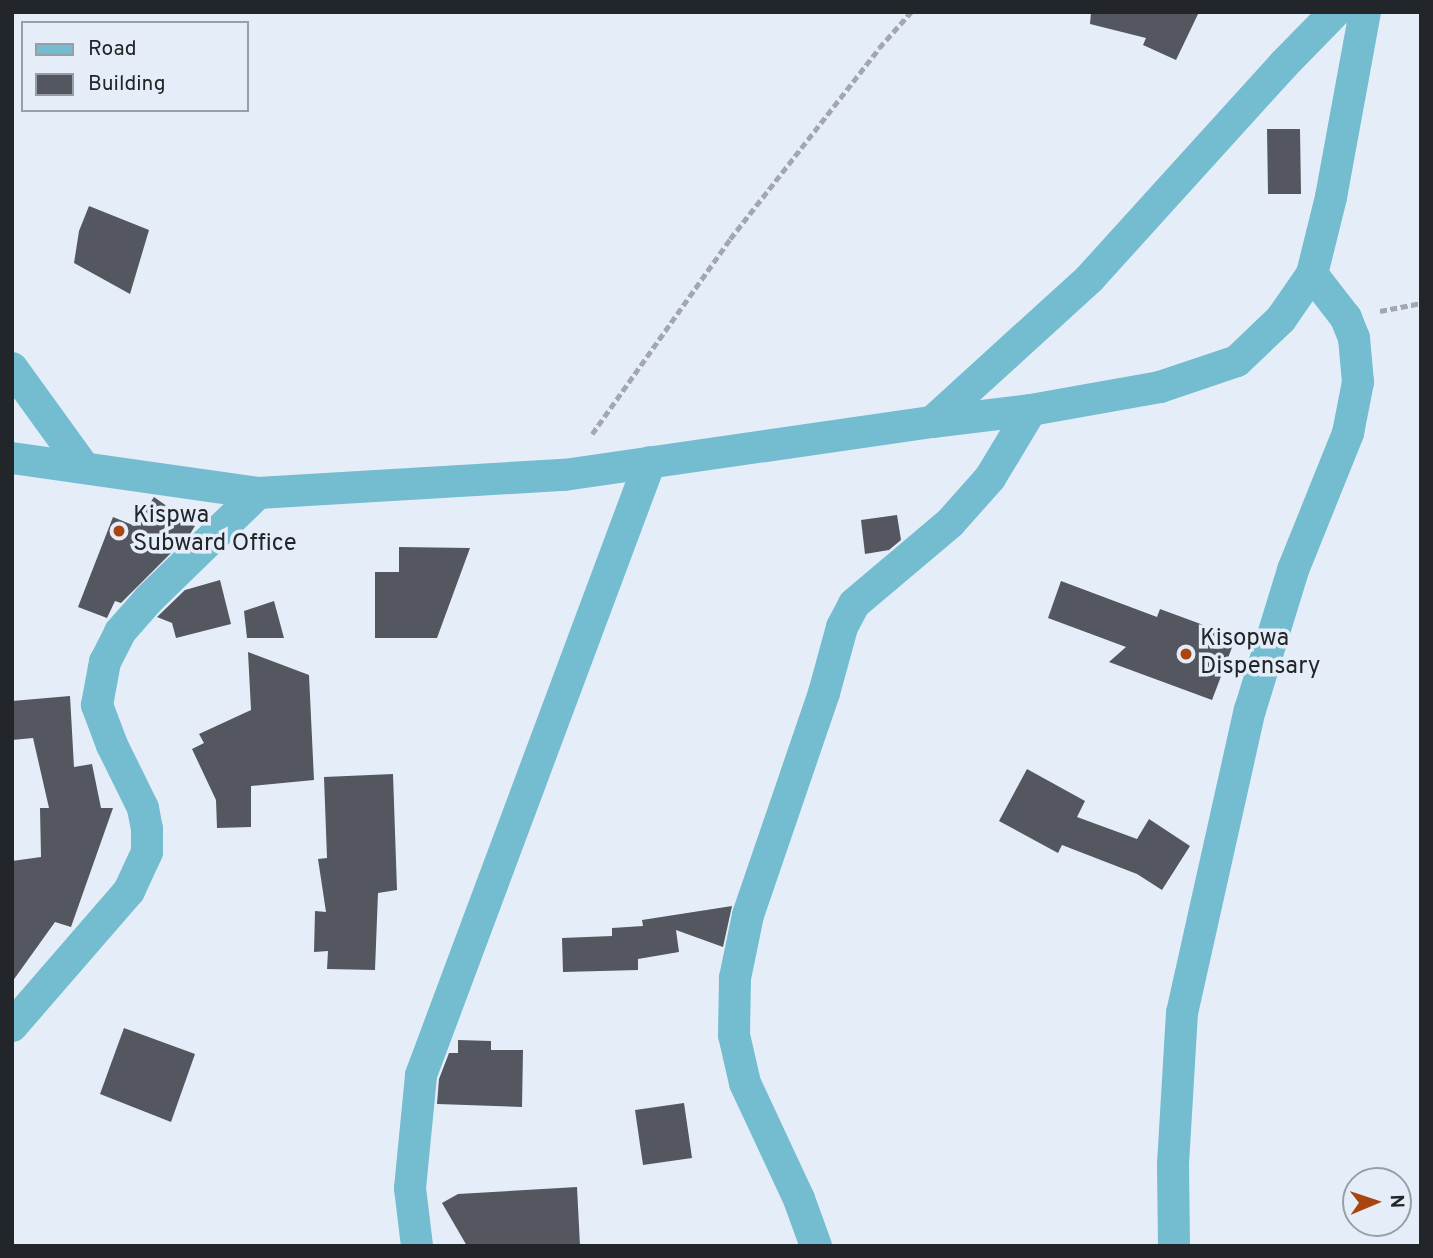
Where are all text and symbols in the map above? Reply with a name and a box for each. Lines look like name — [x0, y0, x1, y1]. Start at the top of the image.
legend — [21, 21, 248, 112]
text: Road — [88, 36, 137, 63]
text: Building — [88, 71, 166, 98]
place label: Kispwa Subward Office — [133, 503, 297, 559]
marker: Kispwa Subward Office — [111, 523, 127, 539]
place label: Kisopwa Dispensary — [1200, 626, 1321, 682]
marker: Kisopwa Dispensary — [1178, 646, 1194, 662]
north arrow — [1342, 1167, 1412, 1237]
text: N — [1384, 1194, 1408, 1209]

